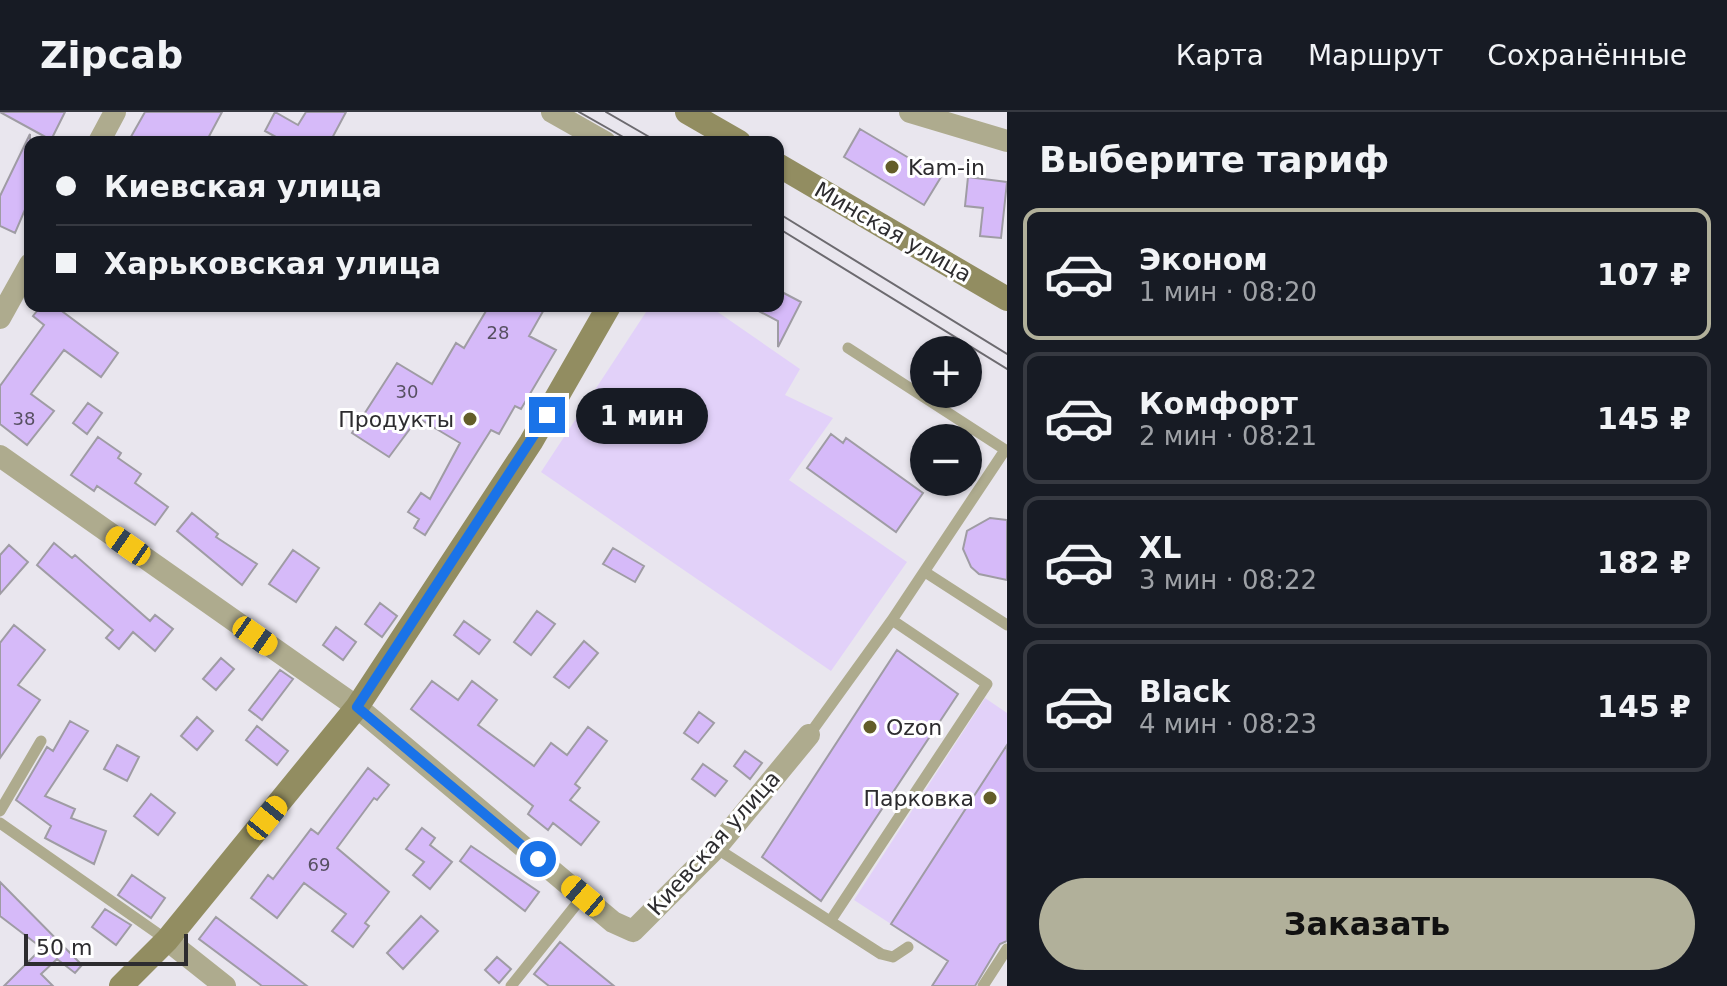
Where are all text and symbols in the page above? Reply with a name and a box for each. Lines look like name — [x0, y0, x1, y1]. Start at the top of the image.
text: Zipcab — [40, 33, 183, 77]
text: Карта — [1176, 39, 1264, 72]
text: Маршрут — [1308, 39, 1443, 72]
text: Сохранённые — [1487, 39, 1687, 72]
text: Выберите тариф — [1039, 139, 1389, 180]
place label: Kam-in — [908, 155, 985, 180]
marker: Kam-in — [883, 158, 901, 176]
text: Киевская улица — [104, 169, 382, 204]
street label: Минская улица — [810, 177, 976, 287]
icon: car — [1043, 238, 1115, 310]
text: Эконом — [1139, 242, 1268, 277]
text: Харьковская улица — [104, 246, 441, 281]
text: 107 ₽ — [1597, 257, 1691, 292]
text: 1 мин · 08:20 — [1139, 277, 1317, 307]
house number: 28 — [487, 322, 509, 343]
map controls — [910, 336, 982, 496]
button: + — [910, 336, 982, 408]
house number: 30 — [396, 381, 418, 402]
icon: car — [1043, 382, 1115, 454]
text: Комфорт — [1139, 386, 1298, 421]
callout: 1 мин — [575, 387, 707, 443]
route end — [529, 397, 565, 433]
text: 1 мин — [600, 401, 684, 431]
text: 145 ₽ — [1597, 401, 1691, 436]
place label: Продукты — [338, 407, 454, 432]
house number: 38 — [13, 408, 35, 429]
marker: Продукты — [461, 410, 479, 428]
text: 2 мин · 08:21 — [1139, 421, 1317, 451]
button: − — [910, 424, 982, 496]
car — [101, 522, 155, 570]
icon: car — [1043, 526, 1115, 598]
text: XL — [1139, 530, 1181, 565]
text: 182 ₽ — [1597, 545, 1691, 580]
text: 3 мин · 08:22 — [1139, 565, 1317, 595]
car — [228, 612, 282, 660]
icon: car — [1043, 670, 1115, 742]
text: Black — [1139, 674, 1230, 709]
text: 145 ₽ — [1597, 689, 1691, 724]
text: 4 мин · 08:23 — [1139, 709, 1317, 739]
place label: Ozon — [886, 715, 942, 740]
marker: Ozon — [861, 718, 879, 736]
street label: Киевская улица — [643, 766, 785, 920]
place label: Парковка — [864, 786, 974, 811]
marker: Парковка — [981, 789, 999, 807]
car — [243, 792, 291, 844]
route start — [520, 841, 556, 877]
house number: 69 — [308, 854, 330, 875]
car — [557, 871, 609, 921]
button: Заказать — [1039, 878, 1695, 970]
scale bar — [24, 930, 188, 966]
text: 50 m — [36, 935, 92, 960]

